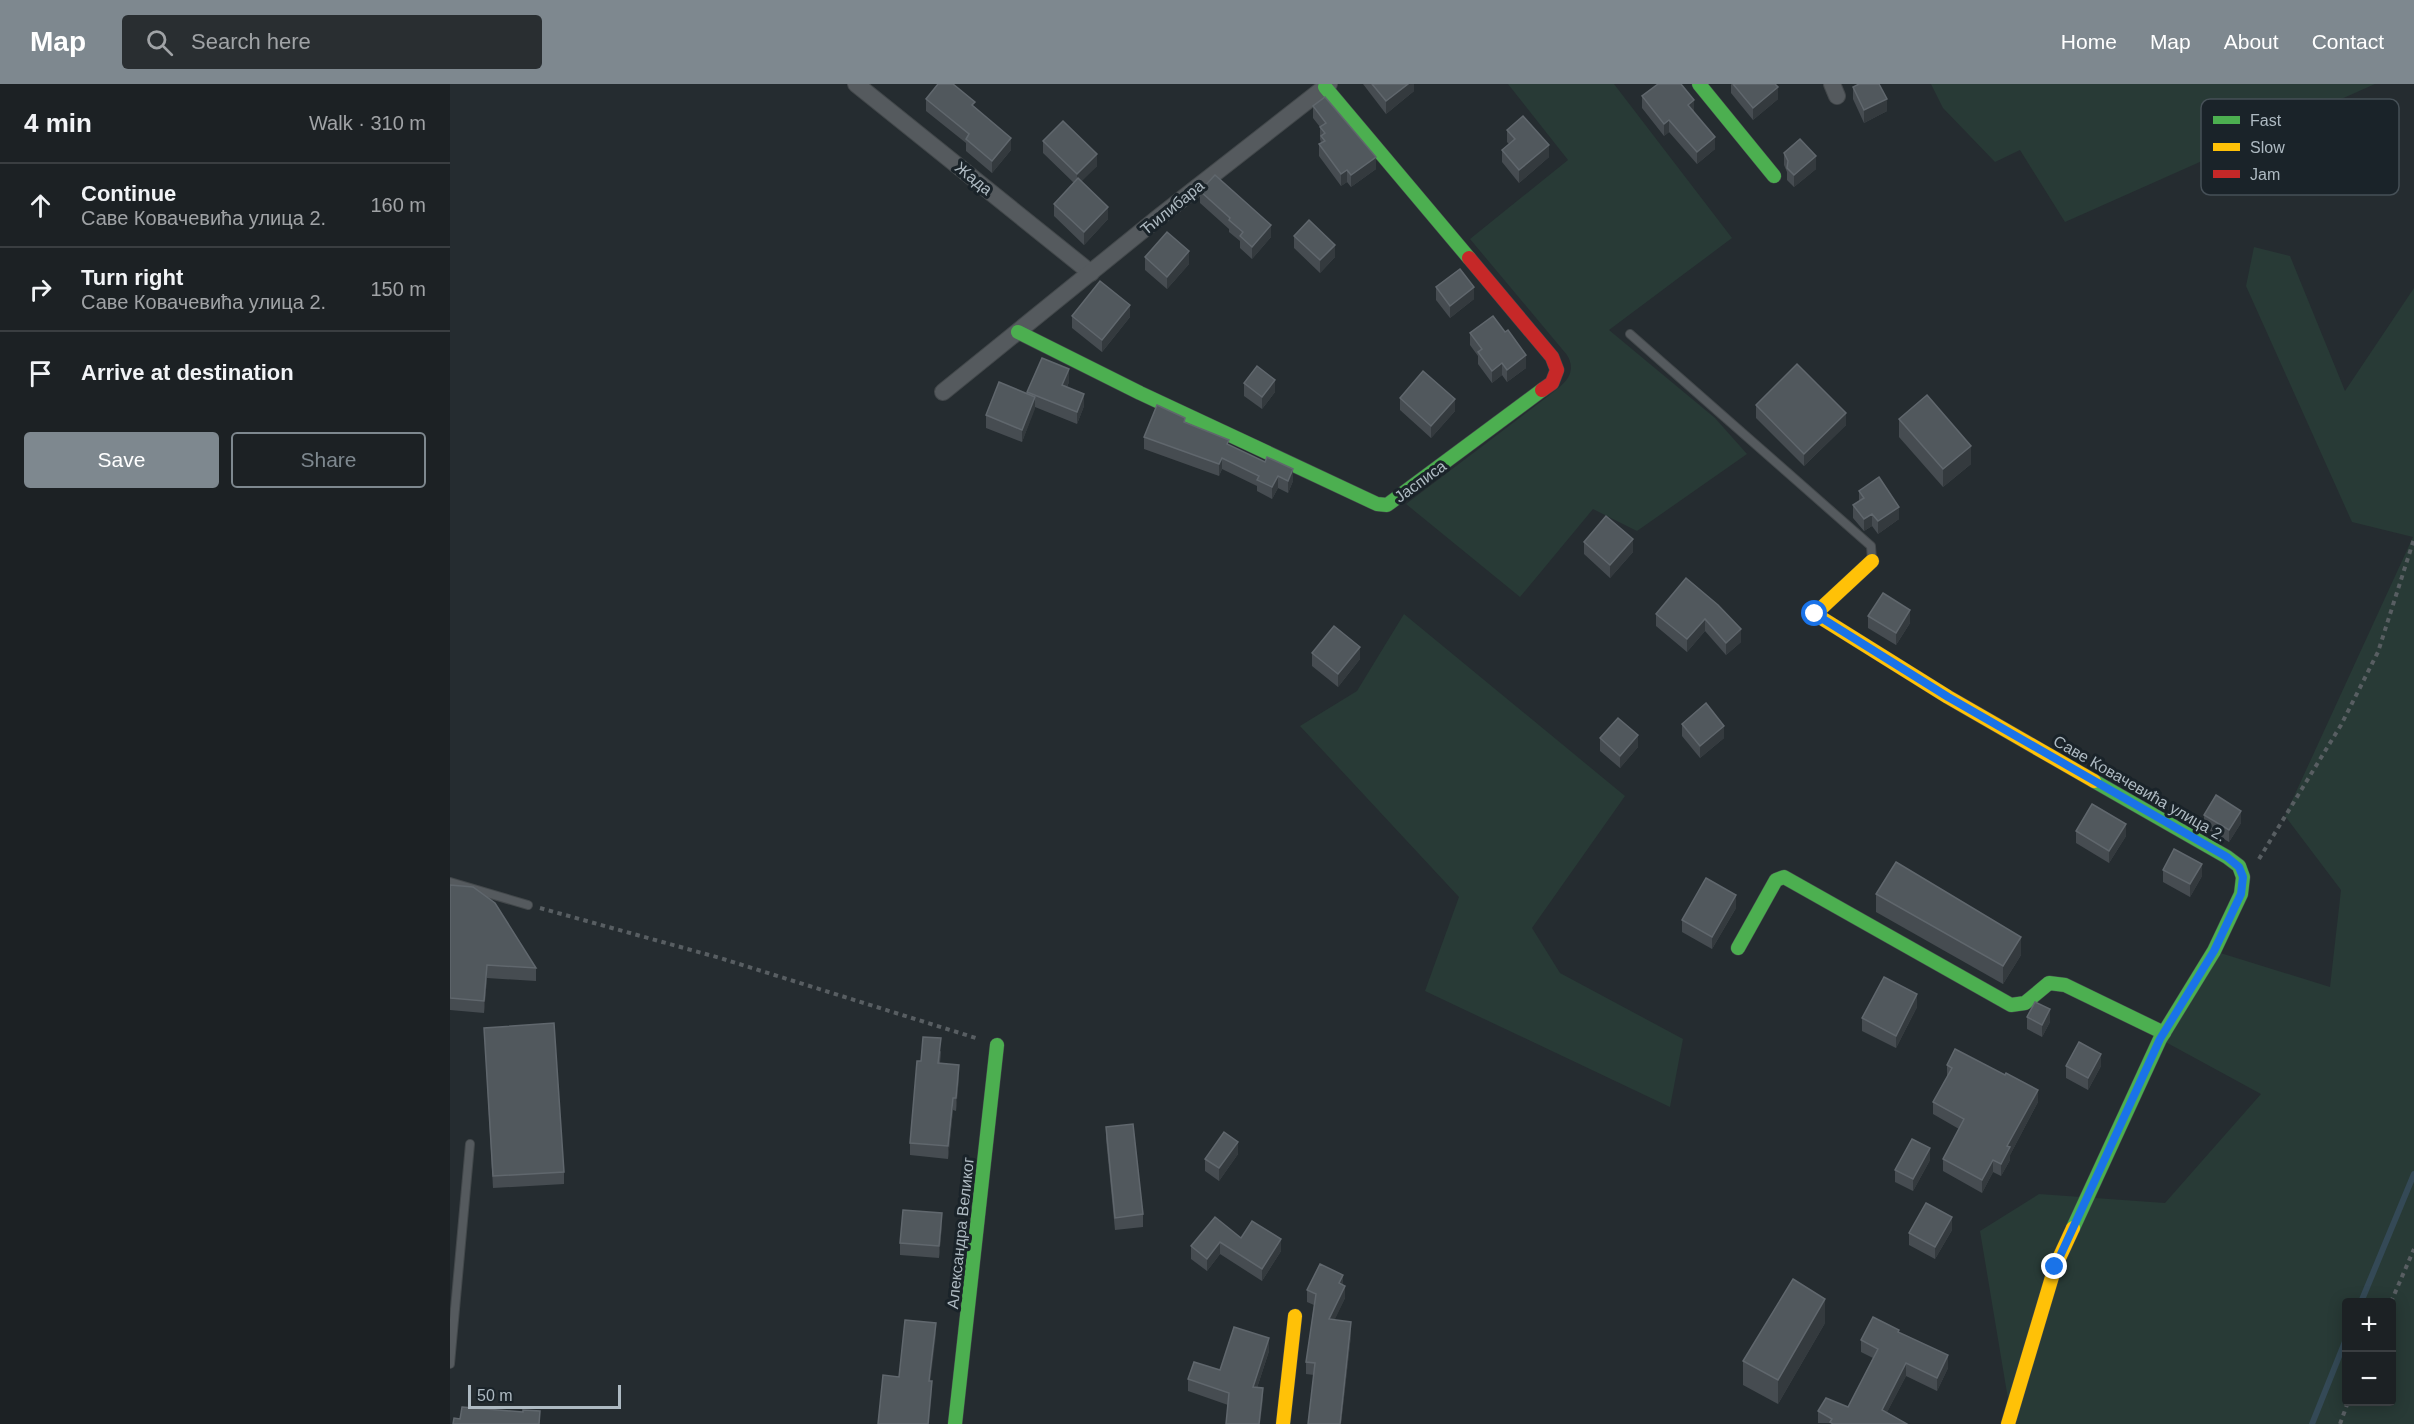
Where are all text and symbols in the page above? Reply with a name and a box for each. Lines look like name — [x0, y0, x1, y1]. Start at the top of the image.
search box — [122, 15, 542, 69]
text: Map — [30, 26, 86, 57]
icon: search — [143, 26, 176, 59]
text: Search here — [191, 29, 311, 54]
text: Home — [2061, 30, 2117, 53]
text: Map — [2150, 30, 2191, 53]
text: About — [2224, 30, 2279, 53]
text: Contact — [2312, 30, 2384, 53]
legend — [2201, 99, 2399, 195]
text: 4 min — [24, 108, 92, 138]
text: Walk · 310 m — [309, 112, 426, 134]
text: Fast — [2250, 112, 2282, 129]
text: Slow — [2250, 139, 2285, 156]
street label: Жада — [952, 159, 995, 198]
text: Jam — [2250, 166, 2280, 183]
street label: Ћилибара — [1137, 177, 1207, 238]
text: Continue — [81, 181, 176, 206]
icon: ahead — [24, 189, 57, 222]
text: 160 m — [370, 194, 426, 216]
text: Саве Ковачевића улица 2. — [81, 207, 326, 229]
text: Turn right — [81, 265, 183, 290]
icon: right — [24, 273, 57, 306]
text: 150 m — [370, 278, 426, 300]
text: Саве Ковачевића улица 2. — [81, 291, 326, 313]
icon: arrive — [24, 357, 57, 390]
text: Arrive at destination — [81, 360, 294, 385]
button: Save — [24, 432, 219, 488]
button: Share — [231, 432, 426, 488]
street label: Јасписа — [1391, 457, 1449, 506]
route start — [1801, 600, 1827, 626]
street label: Саве Ковачевића улица 2. — [2051, 732, 2229, 845]
street label: Александра Великог — [944, 1156, 977, 1310]
route end — [2041, 1253, 2067, 1279]
map controls — [2342, 1298, 2396, 1406]
button: + — [2342, 1298, 2396, 1352]
button: − — [2342, 1352, 2396, 1406]
scale bar — [468, 1382, 621, 1410]
text: 50 m — [477, 1387, 513, 1404]

